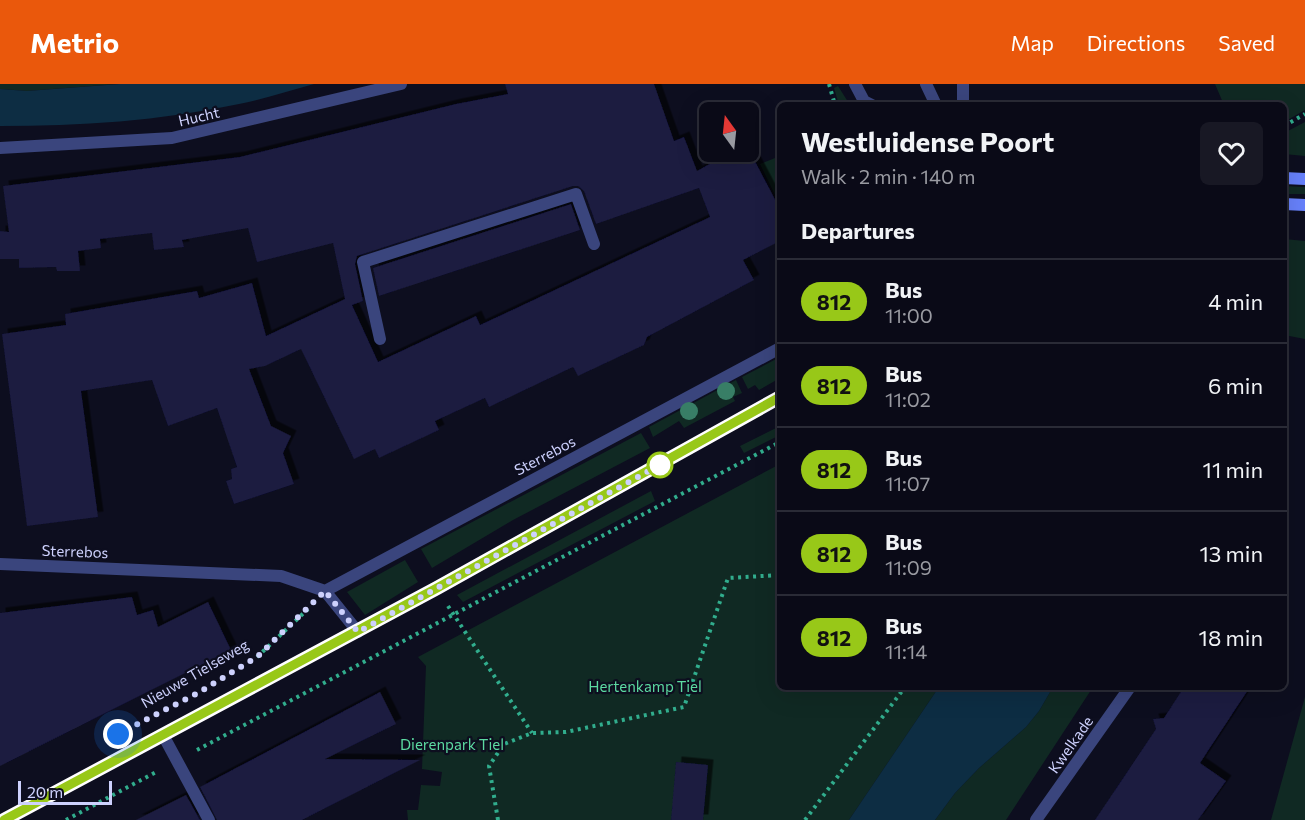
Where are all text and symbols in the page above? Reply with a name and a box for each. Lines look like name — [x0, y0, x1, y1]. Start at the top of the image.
text: Metrio — [30, 25, 119, 59]
text: Map — [1011, 30, 1054, 55]
text: Directions — [1087, 30, 1185, 55]
text: Saved — [1218, 30, 1275, 55]
north arrow — [699, 102, 759, 162]
map controls — [699, 102, 759, 162]
street label: Hucht — [176, 103, 221, 129]
button: heart — [1200, 122, 1263, 185]
text: Westluidense Poort — [801, 124, 1054, 158]
text: Walk · 2 min · 140 m — [801, 164, 975, 188]
text: Departures — [801, 217, 915, 244]
text: Bus — [885, 276, 922, 303]
text: 4 min — [1208, 288, 1263, 315]
text: 812 — [817, 289, 851, 314]
text: 11:00 — [885, 303, 933, 327]
text: Bus — [885, 360, 922, 387]
text: 6 min — [1208, 372, 1263, 399]
text: 812 — [817, 373, 851, 398]
text: 11:02 — [885, 387, 931, 411]
street label: Sterrebos — [511, 431, 578, 479]
text: Bus — [885, 444, 922, 471]
unlabelled marker — [647, 452, 673, 478]
text: 11 min — [1203, 456, 1263, 483]
text: 812 — [817, 457, 851, 482]
text: 11:07 — [885, 471, 930, 495]
text: Bus — [885, 528, 922, 555]
text: 13 min — [1199, 540, 1263, 567]
street label: Sterrebos — [41, 541, 109, 561]
text: 812 — [817, 541, 851, 566]
text: 11:09 — [885, 555, 932, 579]
text: Bus — [885, 612, 922, 639]
text: 18 min — [1199, 624, 1263, 651]
text: 812 — [817, 625, 851, 650]
street label: Nieuwe Tielseweg — [137, 635, 252, 711]
text: 11:14 — [885, 639, 927, 663]
park label: Hertenkamp Tiel — [588, 677, 702, 695]
street label: Kwelkade — [1044, 712, 1096, 776]
your location — [103, 719, 133, 749]
park label: Dierenpark Tiel — [400, 735, 504, 753]
scale bar — [18, 778, 112, 806]
text: 20 m — [27, 782, 63, 801]

